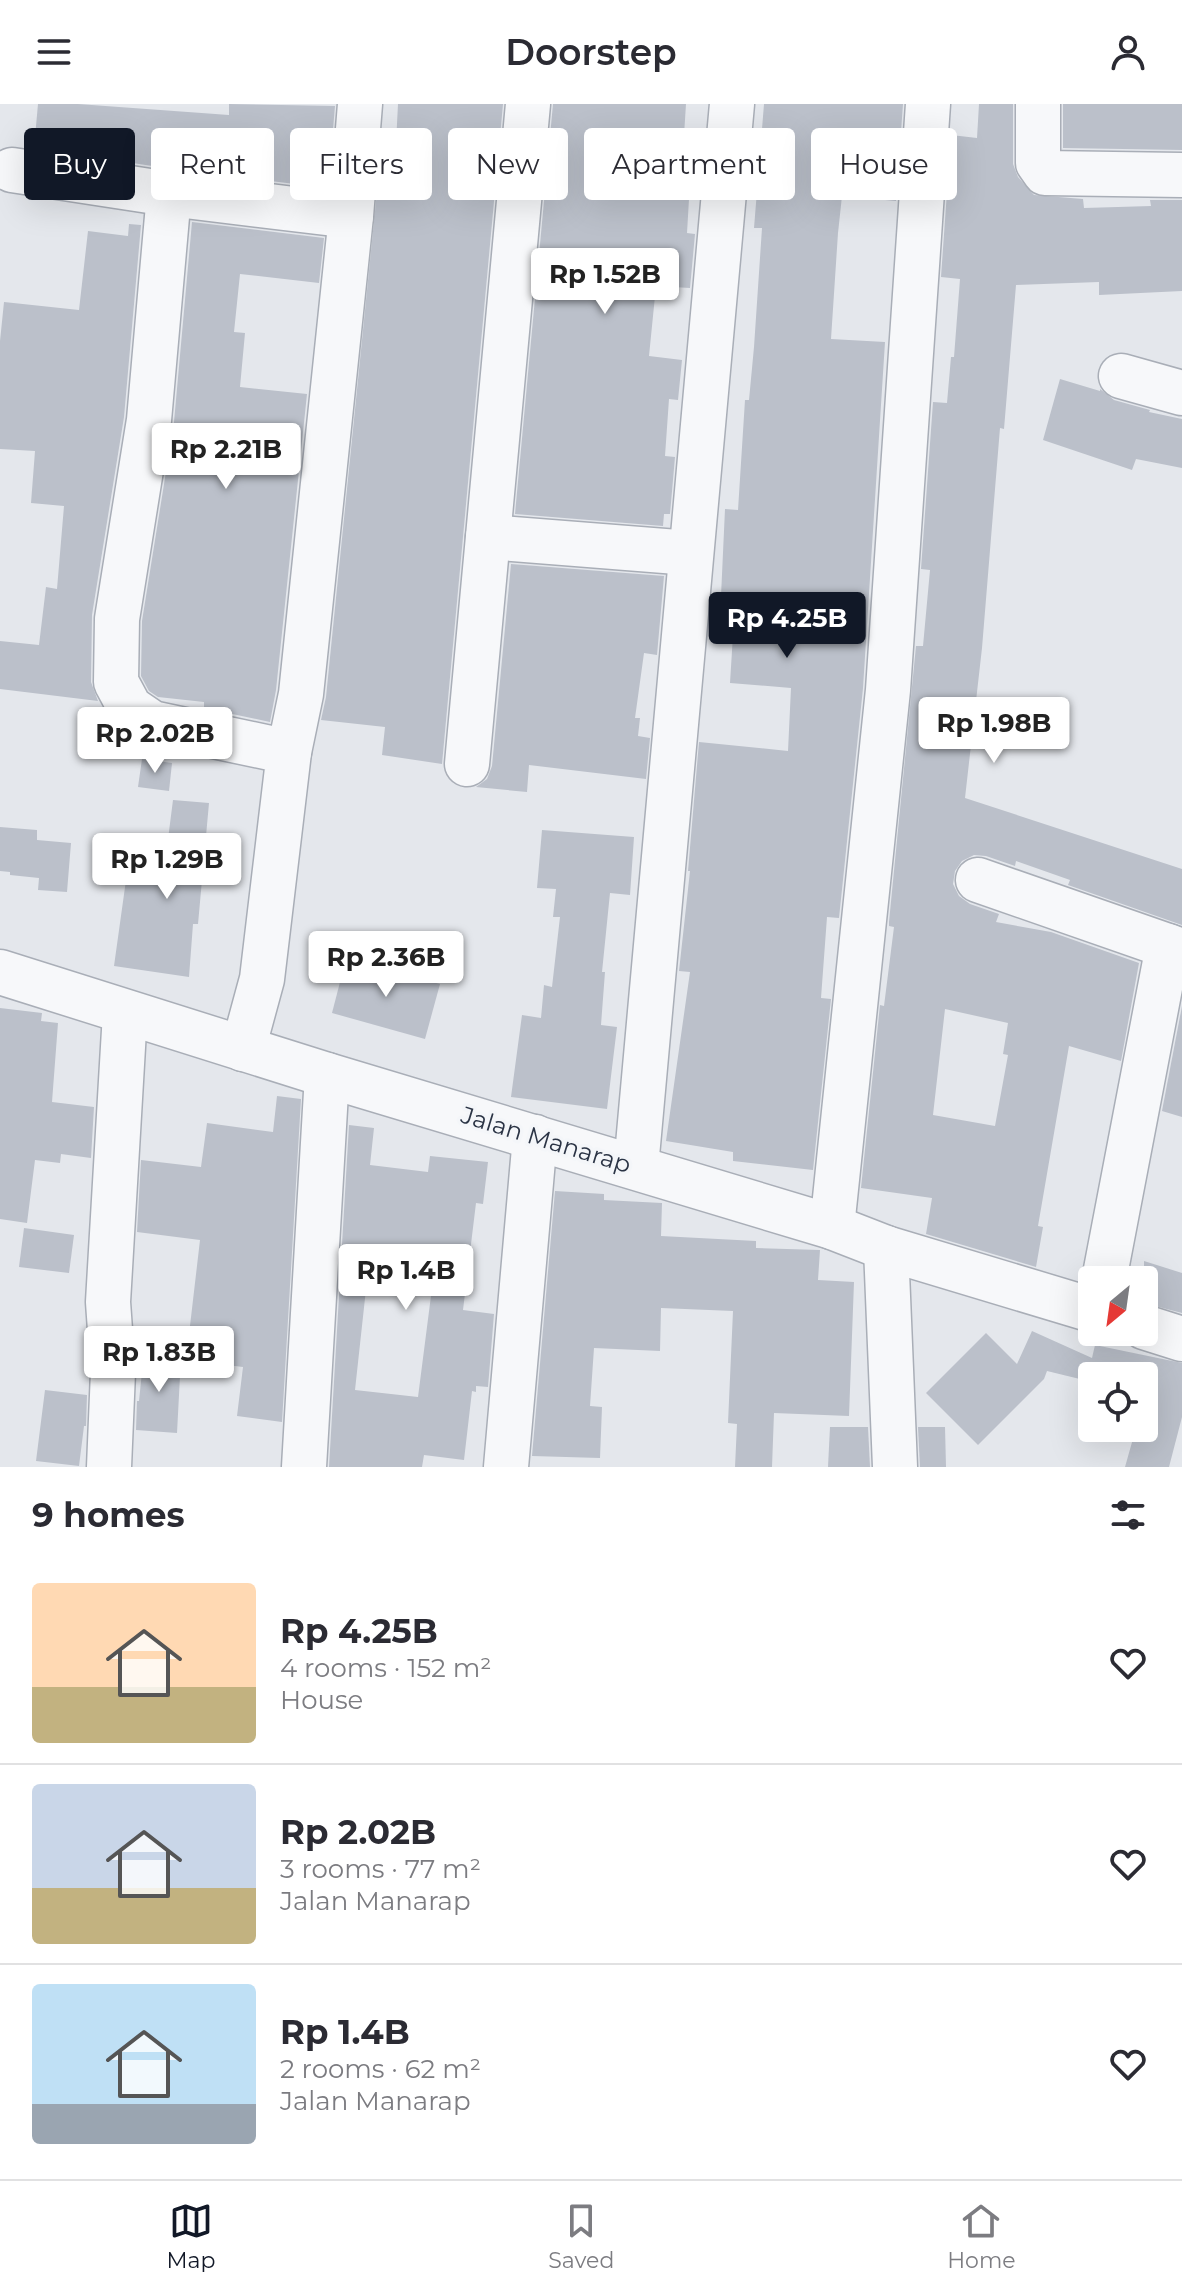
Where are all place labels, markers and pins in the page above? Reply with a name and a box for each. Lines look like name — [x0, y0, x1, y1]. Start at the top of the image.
pin: Rp 1.52B — [522, 248, 688, 316]
pin: Rp 2.21B — [143, 423, 309, 491]
pin: Rp 4.25B — [704, 592, 870, 660]
pin: Rp 1.98B — [911, 697, 1077, 765]
pin: Rp 2.02B — [72, 707, 238, 775]
pin: Rp 1.29B — [84, 833, 250, 901]
pin: Rp 2.36B — [303, 931, 469, 999]
pin: Rp 1.4B — [332, 1244, 480, 1312]
pin: Rp 1.83B — [76, 1326, 242, 1394]

